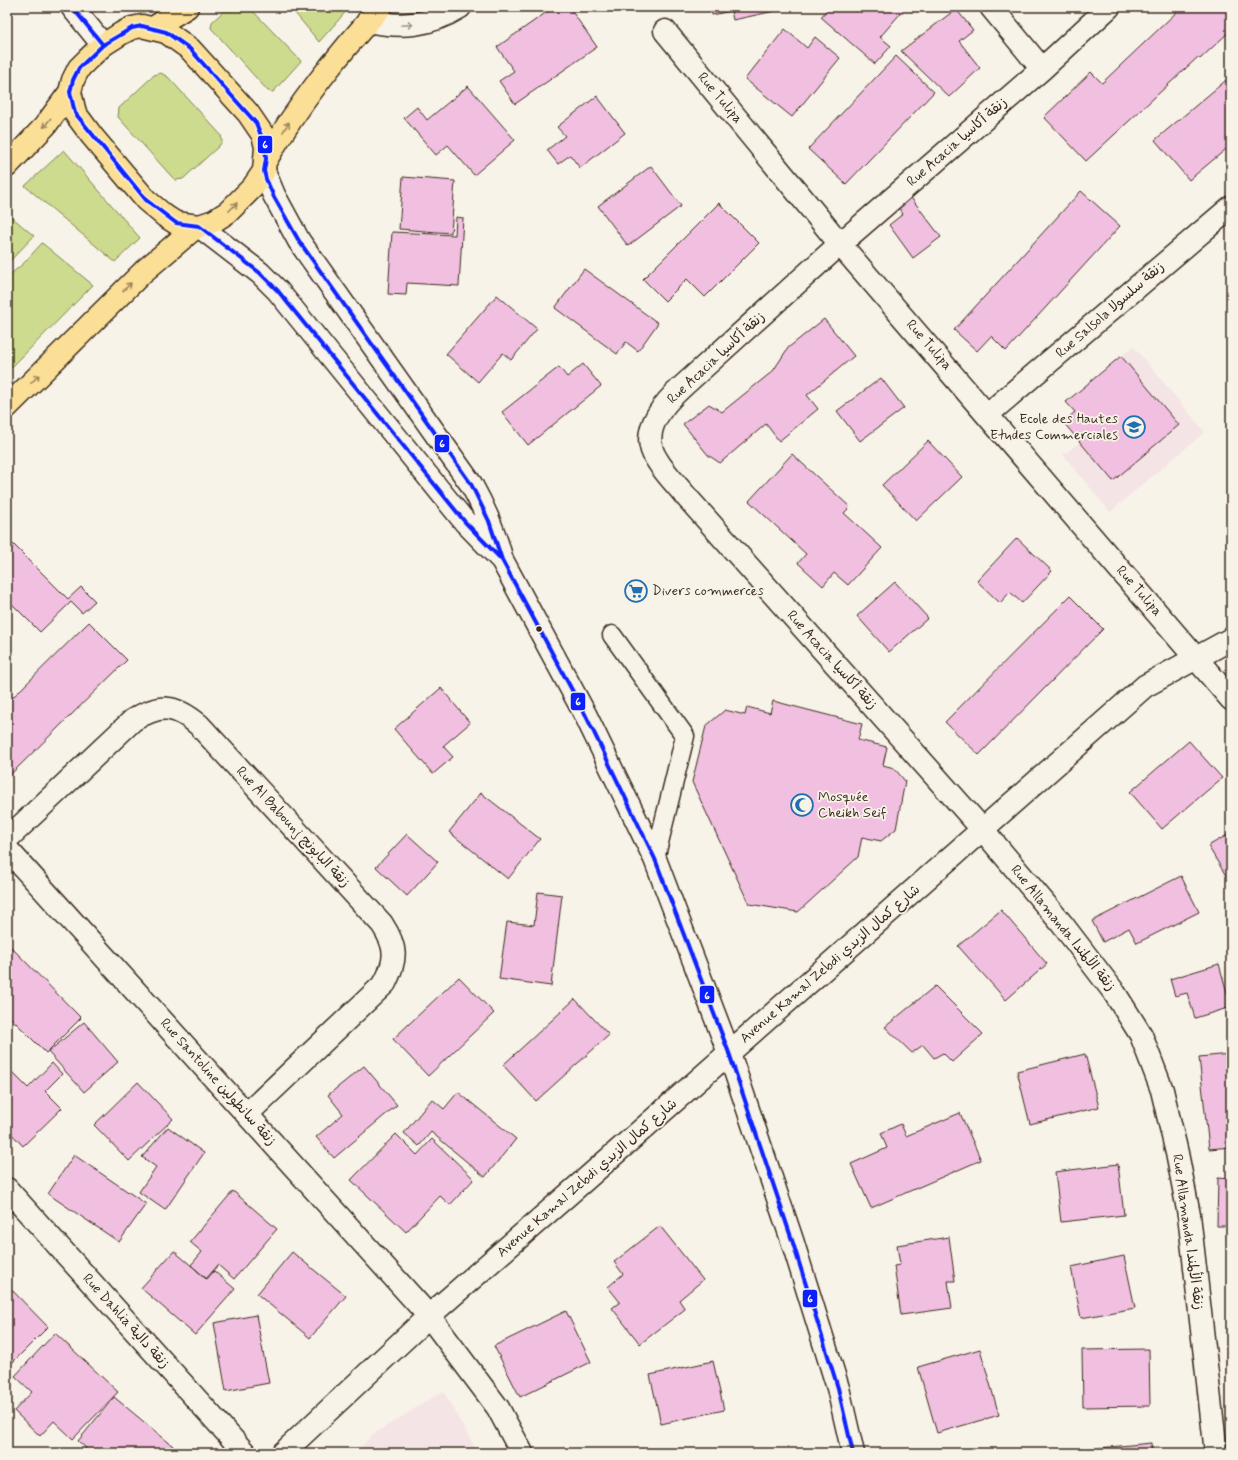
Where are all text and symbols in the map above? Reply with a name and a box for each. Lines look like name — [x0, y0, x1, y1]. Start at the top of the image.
one-way arrow — [400, 21, 413, 29]
street label: Rue Tulipa — [693, 69, 747, 127]
street label: Rue Acacia زنقة أكاسيا — [903, 93, 1011, 191]
one-way arrow — [42, 118, 51, 129]
one-way arrow — [282, 122, 290, 133]
line badge: 6 — [257, 135, 273, 154]
text: 6 — [262, 138, 268, 152]
one-way arrow — [228, 203, 238, 212]
street label: Rue Salsola زنقة سلسولا — [1052, 258, 1168, 362]
one-way arrow — [122, 282, 132, 292]
street label: Rue Acacia زنقة أكاسيا — [663, 308, 769, 408]
street label: Rue Tulipa — [902, 316, 956, 374]
one-way arrow — [30, 374, 40, 384]
place label: Ecole des Hautes Etudes Commerciales — [990, 410, 1118, 444]
school or university icon: Ecole des Hautes Etudes Commerciales — [1121, 414, 1147, 440]
line badge: 6 — [434, 434, 450, 453]
text: 6 — [439, 437, 445, 451]
street label: Rue Tulipa — [1112, 562, 1166, 620]
supermarket icon: Divers commerces — [623, 578, 649, 604]
place label: Divers commerces — [652, 582, 764, 600]
street label: Rue Acacia زنقة أكاسيا — [783, 607, 881, 713]
unlabelled marker — [534, 624, 544, 634]
line badge: 6 — [570, 692, 586, 711]
text: 6 — [575, 695, 581, 709]
street label: Rue Al Babounj زنقة البابونج — [232, 763, 354, 891]
place label: Mosquée Cheikh Seif — [818, 788, 887, 822]
mosque icon: Mosquée Cheikh Seif — [789, 792, 815, 818]
street label: Rue Allamanda زنقة الألمندا — [1007, 861, 1120, 995]
street label: Avenue Kamal Zebdi شارع كمال الزبدي — [736, 881, 924, 1048]
line badge: 6 — [699, 985, 715, 1004]
text: 6 — [704, 989, 710, 1003]
street label: Rue Santoline زنقة سانطولين — [156, 1014, 280, 1150]
street label: Avenue Kamal Zebdi شارع كمال الزبدي — [493, 1095, 681, 1262]
street label: Rue Allamanda زنقة الألمندا — [1168, 1153, 1209, 1311]
street label: Rue Dahlia زنقة دالية — [79, 1270, 173, 1372]
line badge: 6 — [802, 1289, 818, 1308]
text: 6 — [807, 1292, 813, 1306]

